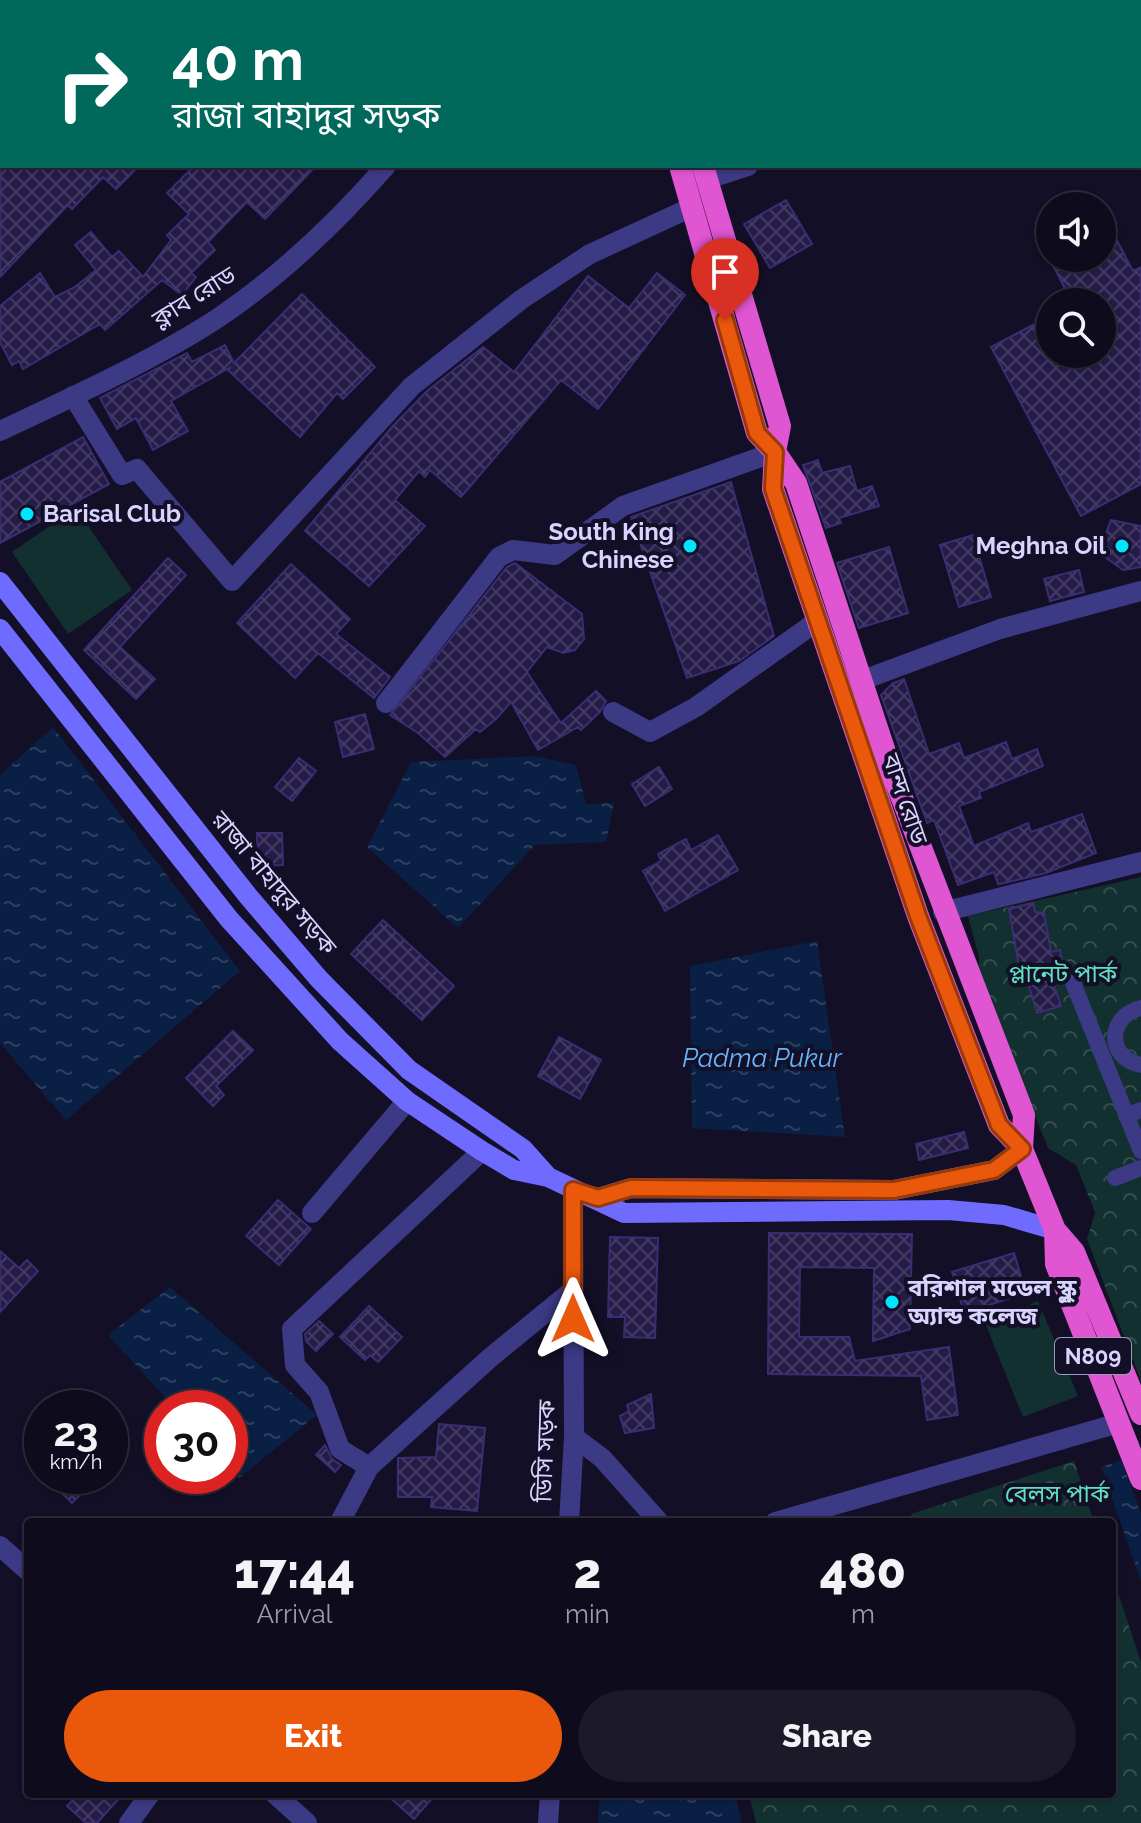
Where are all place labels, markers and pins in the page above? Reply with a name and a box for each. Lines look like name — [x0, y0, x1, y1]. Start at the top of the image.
pin — [691, 238, 759, 320]
place label: Barisal Club — [43, 499, 181, 528]
marker: Barisal Club — [18, 505, 36, 523]
place label: South King Chinese — [549, 517, 674, 574]
place label: Meghna Oil — [976, 531, 1106, 560]
marker: South King Chinese — [681, 537, 699, 555]
marker: Meghna Oil — [1113, 537, 1131, 555]
place label: বরিশাল মডেল স্কুল অ্যান্ড কলেজ — [907, 1273, 1077, 1330]
marker: বরিশাল মডেল স্কুল অ্যান্ড কলেজ — [883, 1293, 901, 1311]

